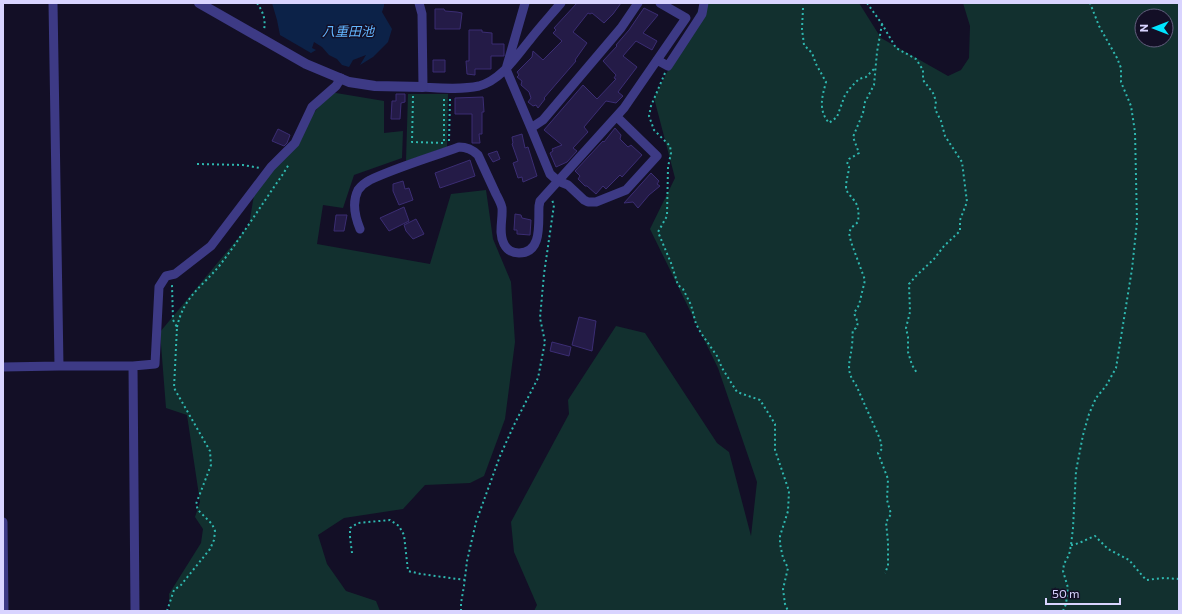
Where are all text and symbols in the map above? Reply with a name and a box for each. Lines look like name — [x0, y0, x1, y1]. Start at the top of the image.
north arrow — [1134, 8, 1174, 48]
water label: 八重田池 — [322, 23, 376, 39]
text: N — [1137, 24, 1150, 32]
scale bar — [1046, 580, 1120, 606]
text: 50 m — [1052, 586, 1080, 600]

